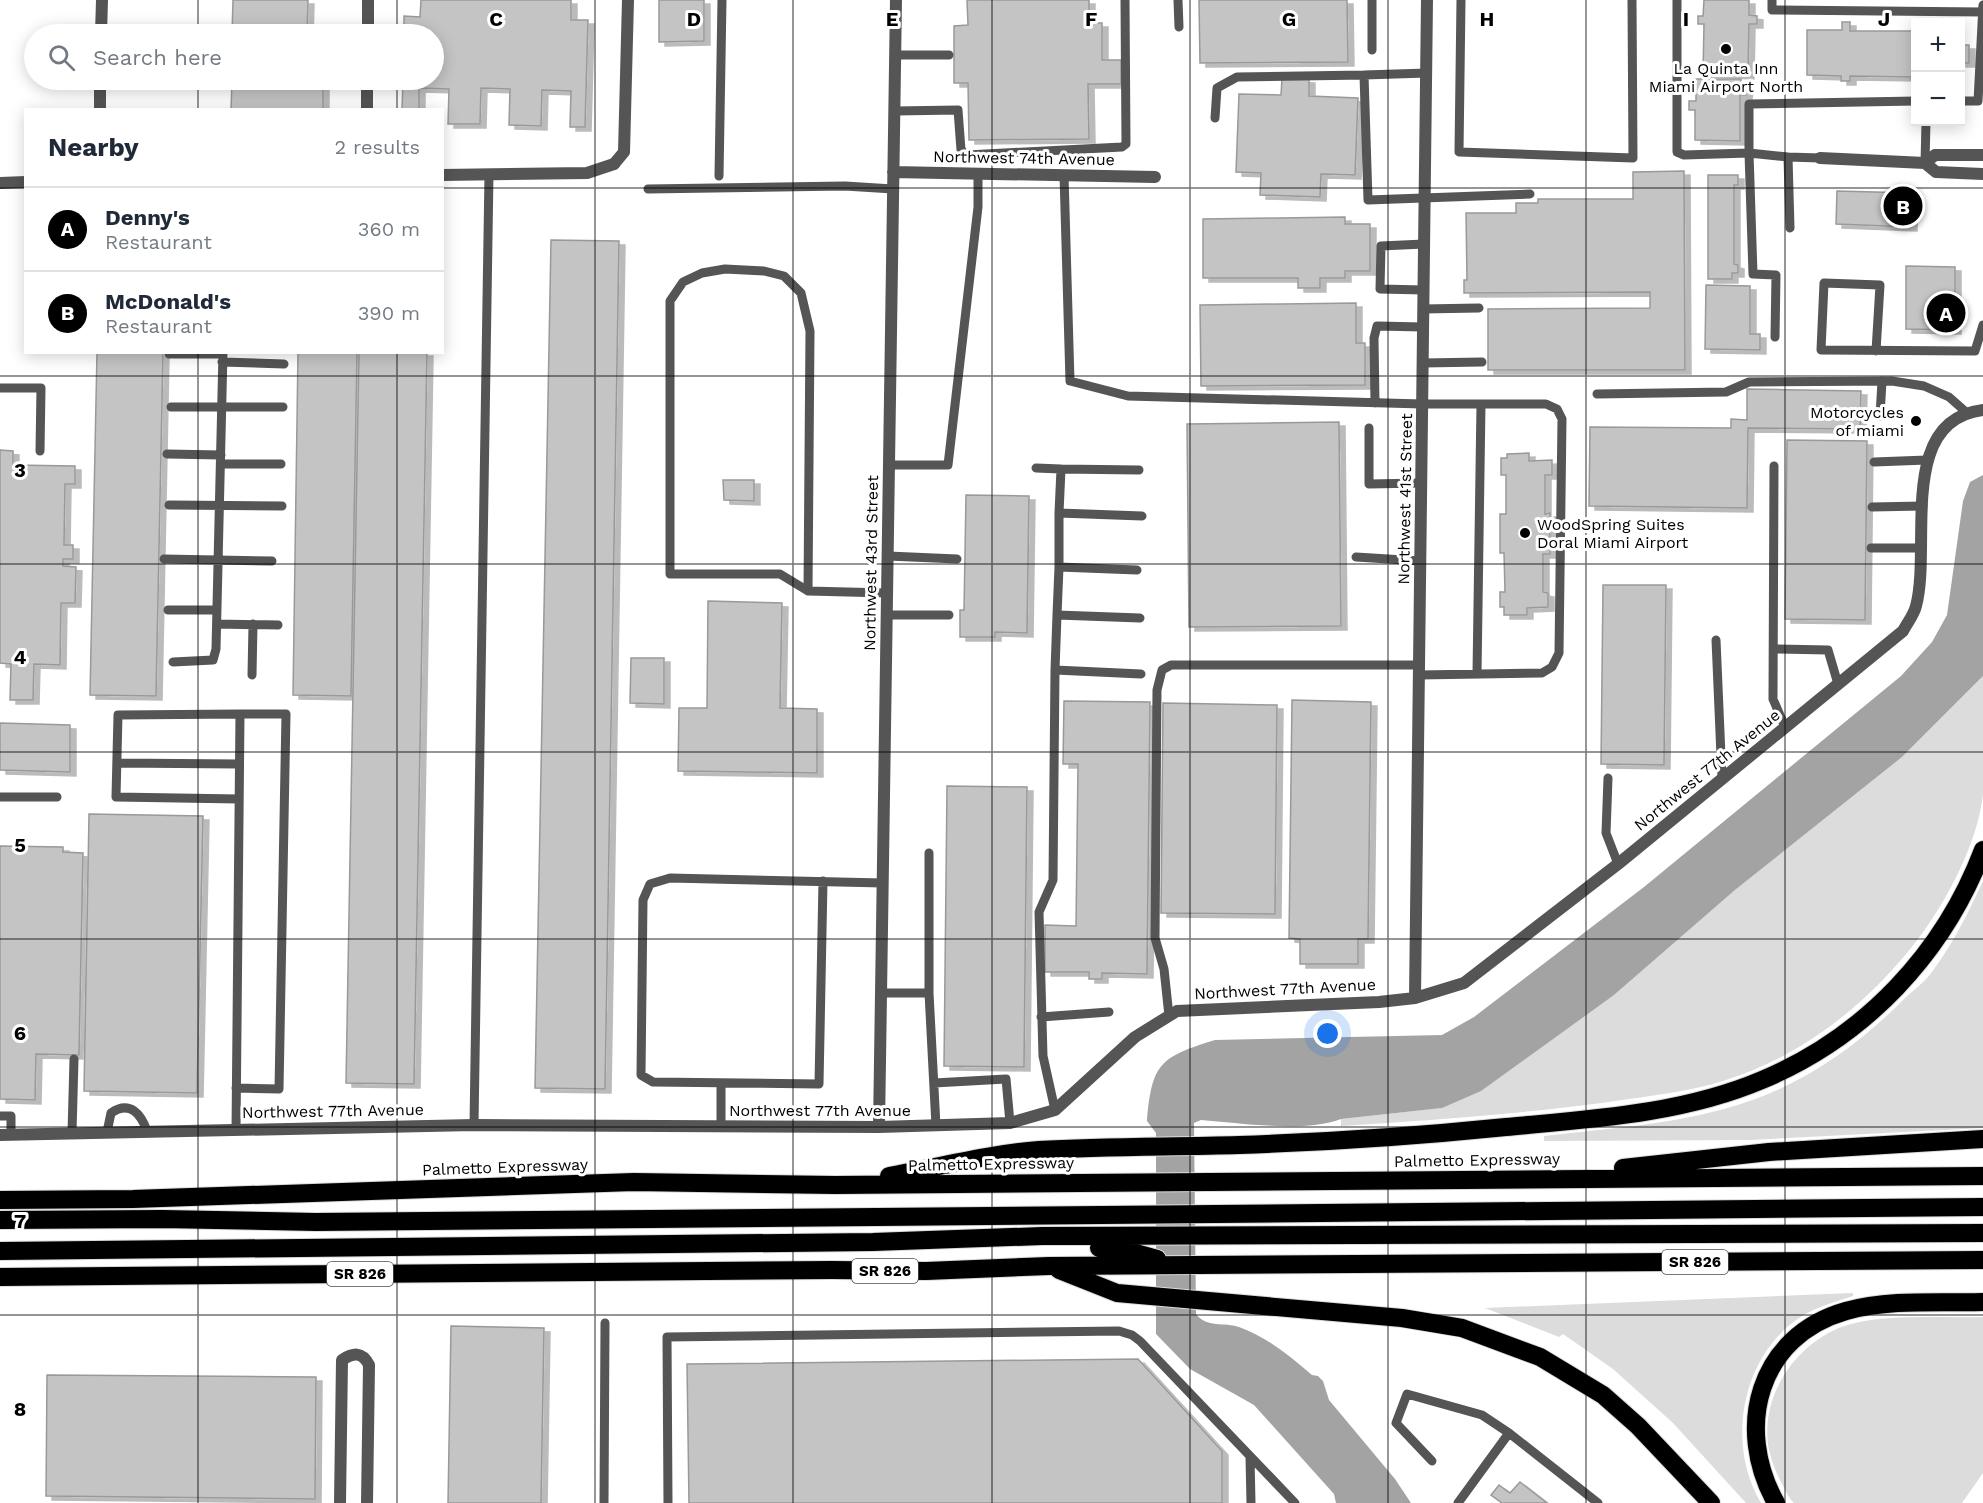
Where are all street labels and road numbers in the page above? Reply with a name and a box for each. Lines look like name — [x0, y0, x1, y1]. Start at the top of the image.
street label: Northwest 74th Avenue — [933, 147, 1115, 169]
street label: Northwest 41st Street — [1394, 413, 1416, 585]
street label: Northwest 43rd Street — [860, 475, 882, 651]
street label: Northwest 77th Avenue — [1630, 705, 1784, 835]
street label: Northwest 77th Avenue — [1194, 975, 1376, 1003]
street label: Northwest 77th Avenue — [242, 1100, 424, 1122]
street label: Northwest 77th Avenue — [729, 1101, 911, 1120]
street label: Palmetto Expressway — [1394, 1149, 1561, 1171]
street label: Palmetto Expressway — [908, 1153, 1075, 1175]
street label: Palmetto Expressway — [422, 1155, 589, 1179]
road number: SR 826 — [1662, 1250, 1728, 1274]
road number: SR 826 — [852, 1259, 918, 1283]
road number: SR 826 — [327, 1262, 393, 1286]

